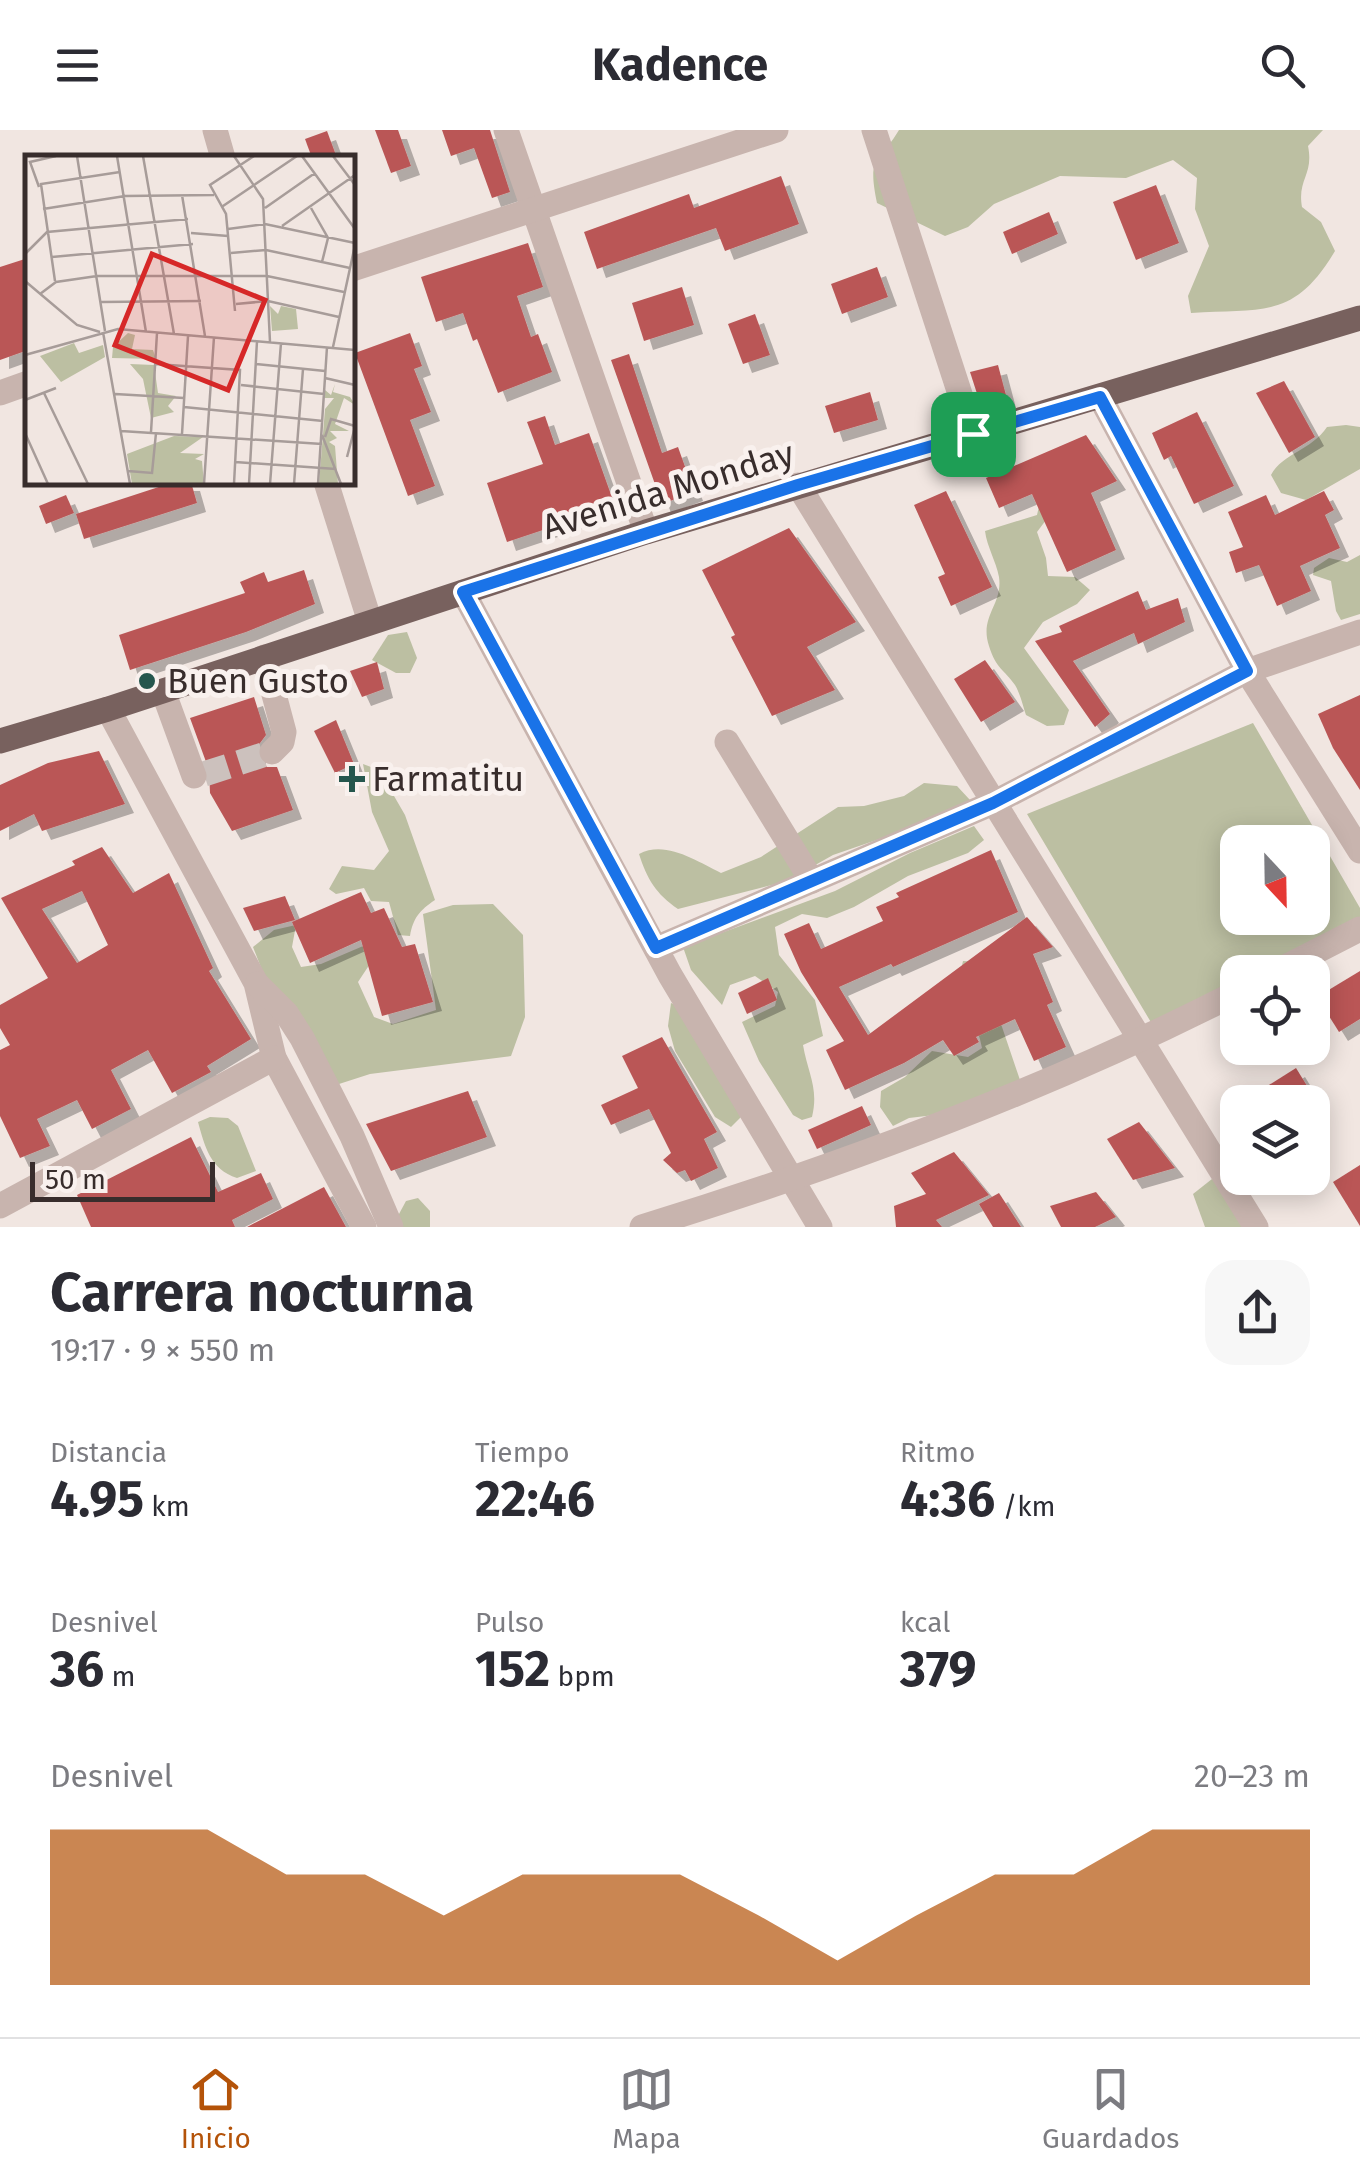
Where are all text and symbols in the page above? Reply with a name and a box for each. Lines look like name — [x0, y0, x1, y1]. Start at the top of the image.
icon: menu — [50, 38, 105, 93]
text: Kadence — [592, 38, 768, 92]
icon: search — [1255, 38, 1310, 93]
inset map — [25, 155, 355, 485]
pin — [931, 392, 1016, 477]
icon: arrive — [946, 407, 1001, 462]
street label: Avenida Monday — [537, 432, 799, 548]
place label: Buen Gusto — [167, 660, 349, 702]
marker: Buen Gusto — [136, 670, 158, 692]
place label: Farmatitu — [372, 758, 524, 800]
marker: Farmatitu — [341, 768, 363, 790]
north arrow — [1220, 825, 1330, 935]
map controls — [1220, 825, 1330, 1195]
button: locate — [1220, 955, 1330, 1065]
button: layers — [1220, 1085, 1330, 1195]
scale bar — [30, 1157, 215, 1202]
text: 50 m — [45, 1163, 106, 1196]
text: Carrera nocturna — [50, 1260, 474, 1326]
button: share — [1205, 1260, 1310, 1365]
text: 19:17 · 9 × 550 m — [50, 1331, 275, 1369]
text: Distancia — [50, 1436, 167, 1469]
text: Tiempo — [475, 1436, 570, 1469]
text: Ritmo — [900, 1436, 975, 1469]
text: 4.95 — [50, 1469, 144, 1529]
text: 22:46 — [475, 1469, 595, 1529]
text: 4:36 — [900, 1469, 995, 1529]
text: km — [144, 1490, 190, 1523]
text: /km — [995, 1490, 1056, 1523]
text: Desnivel — [50, 1606, 158, 1639]
text: Pulso — [475, 1606, 544, 1639]
text: kcal — [900, 1606, 950, 1639]
text: 36 — [50, 1639, 104, 1699]
text: 152 — [475, 1639, 550, 1699]
text: 379 — [900, 1639, 977, 1699]
text: m — [104, 1660, 136, 1693]
text: bpm — [550, 1660, 615, 1693]
text: Desnivel — [50, 1757, 173, 1795]
text: 20–23 m — [1194, 1757, 1310, 1795]
tab: Inicio — [181, 2062, 251, 2155]
tab: Mapa — [612, 2062, 681, 2155]
tab: Guardados — [1042, 2062, 1179, 2155]

